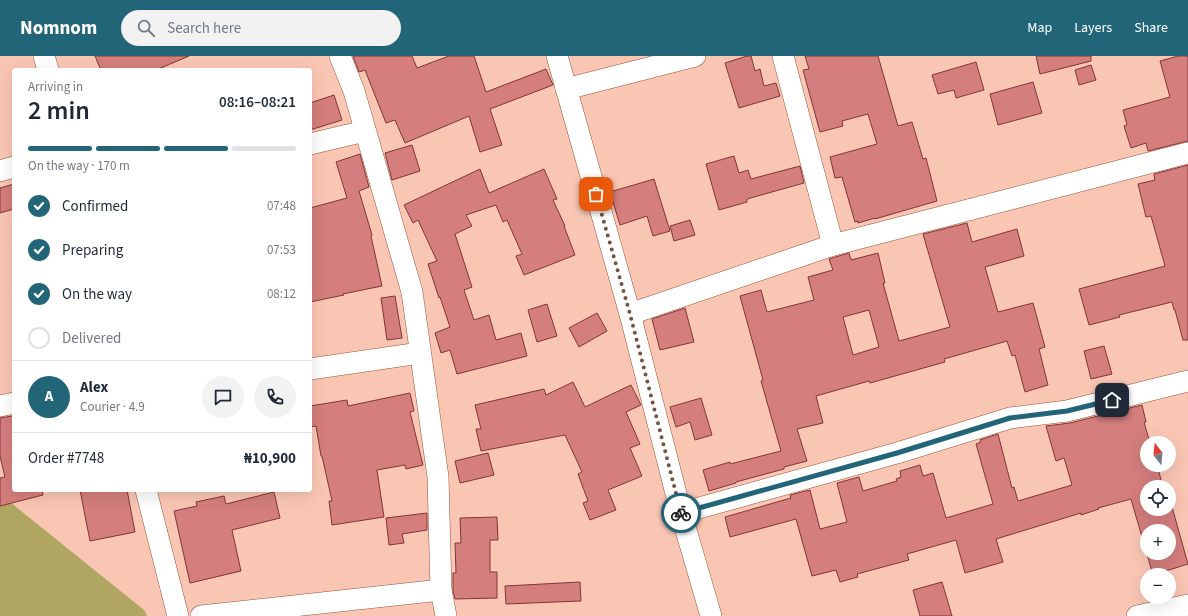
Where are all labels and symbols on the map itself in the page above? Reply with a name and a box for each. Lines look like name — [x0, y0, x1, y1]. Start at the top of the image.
pin — [579, 177, 613, 211]
pin — [1095, 383, 1129, 417]
north arrow — [1140, 436, 1176, 472]
courier — [661, 493, 701, 533]

